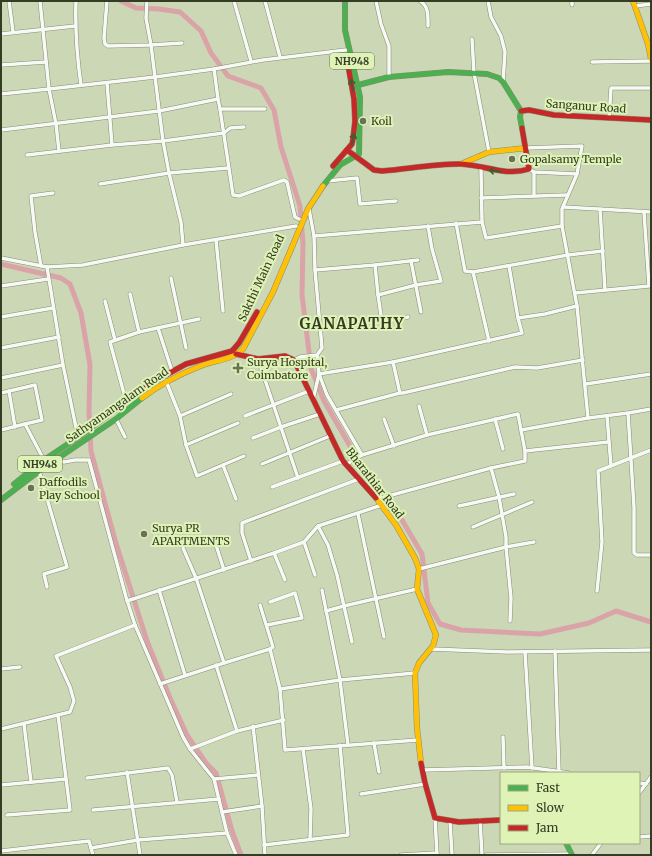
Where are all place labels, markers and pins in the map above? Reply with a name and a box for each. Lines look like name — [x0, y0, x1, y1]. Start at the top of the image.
place label: Koil — [371, 114, 393, 128]
marker: Koil — [358, 116, 368, 126]
place label: Gopalsamy Temple — [520, 152, 622, 166]
marker: Gopalsamy Temple — [507, 154, 517, 164]
place label: Surya Hospital, Coimbatore — [247, 355, 327, 382]
marker: Surya Hospital, Coimbatore — [232, 362, 244, 374]
place label: Daffodils Play School — [39, 475, 100, 502]
marker: Daffodils Play School — [26, 483, 36, 493]
place label: Surya PR APARTMENTS — [151, 521, 230, 548]
marker: Surya PR APARTMENTS — [139, 529, 149, 539]

